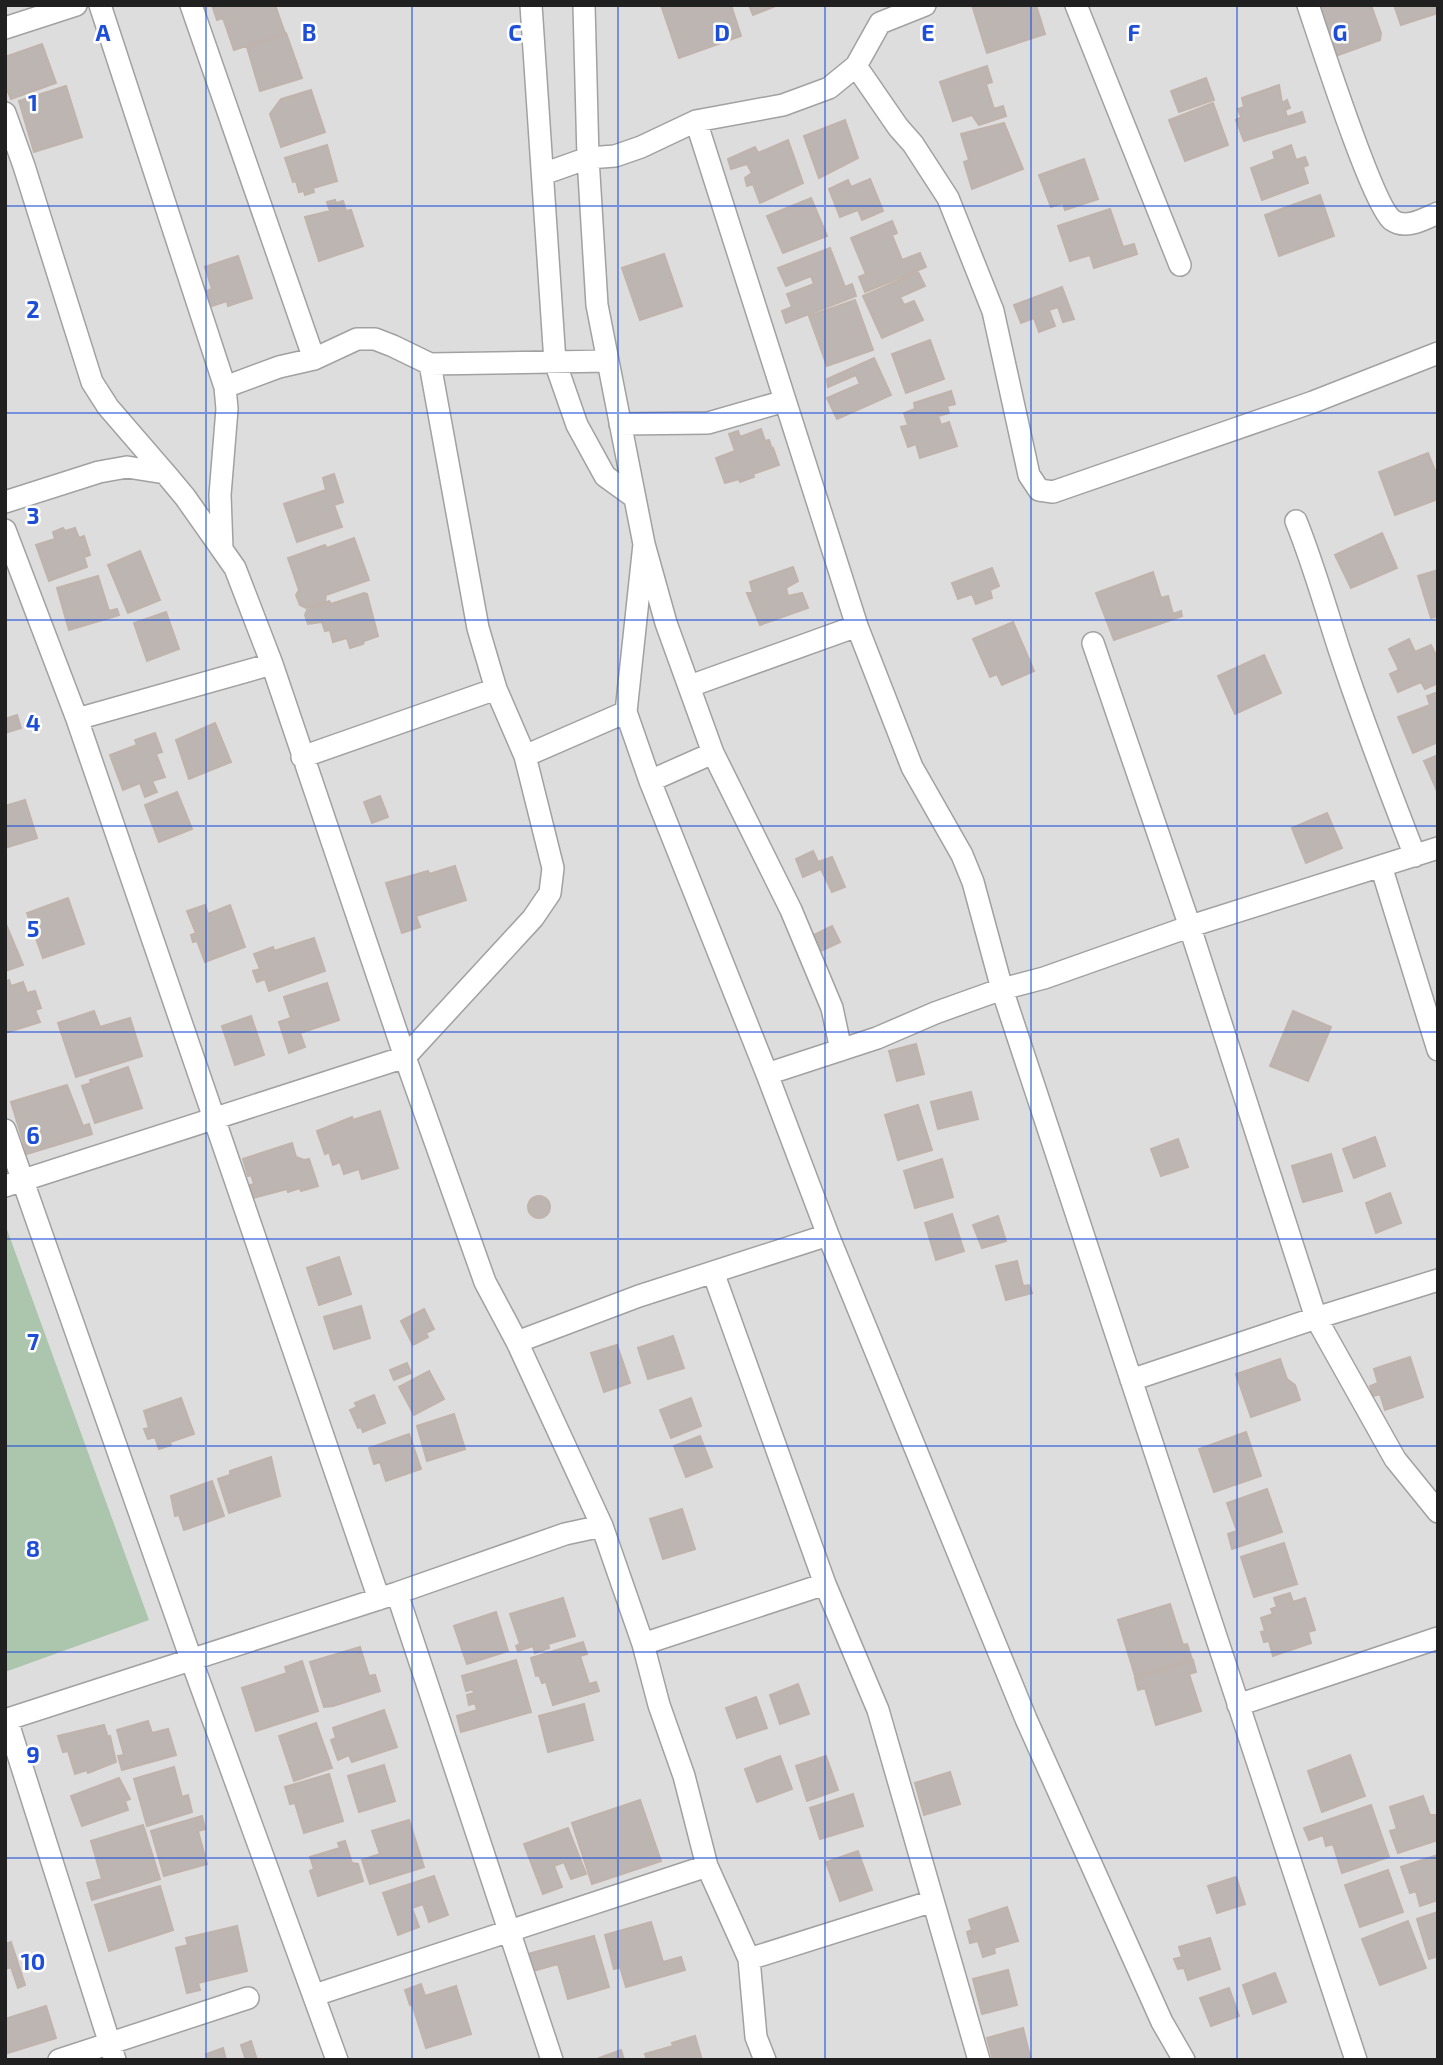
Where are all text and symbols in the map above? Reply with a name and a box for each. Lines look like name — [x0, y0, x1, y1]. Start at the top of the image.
text: A — [95, 18, 111, 46]
text: B — [302, 18, 316, 46]
text: C — [508, 18, 522, 46]
text: D — [714, 18, 730, 46]
text: E — [921, 18, 935, 46]
text: F — [1128, 18, 1141, 46]
text: G — [1333, 18, 1347, 46]
text: 1 — [28, 88, 38, 116]
text: 2 — [26, 295, 40, 323]
text: 3 — [26, 501, 40, 529]
text: 4 — [26, 708, 40, 736]
text: 5 — [27, 914, 39, 942]
text: 6 — [26, 1121, 40, 1149]
text: 7 — [27, 1327, 39, 1355]
text: 8 — [26, 1534, 40, 1562]
text: 9 — [26, 1740, 40, 1768]
text: 10 — [21, 1947, 45, 1975]

